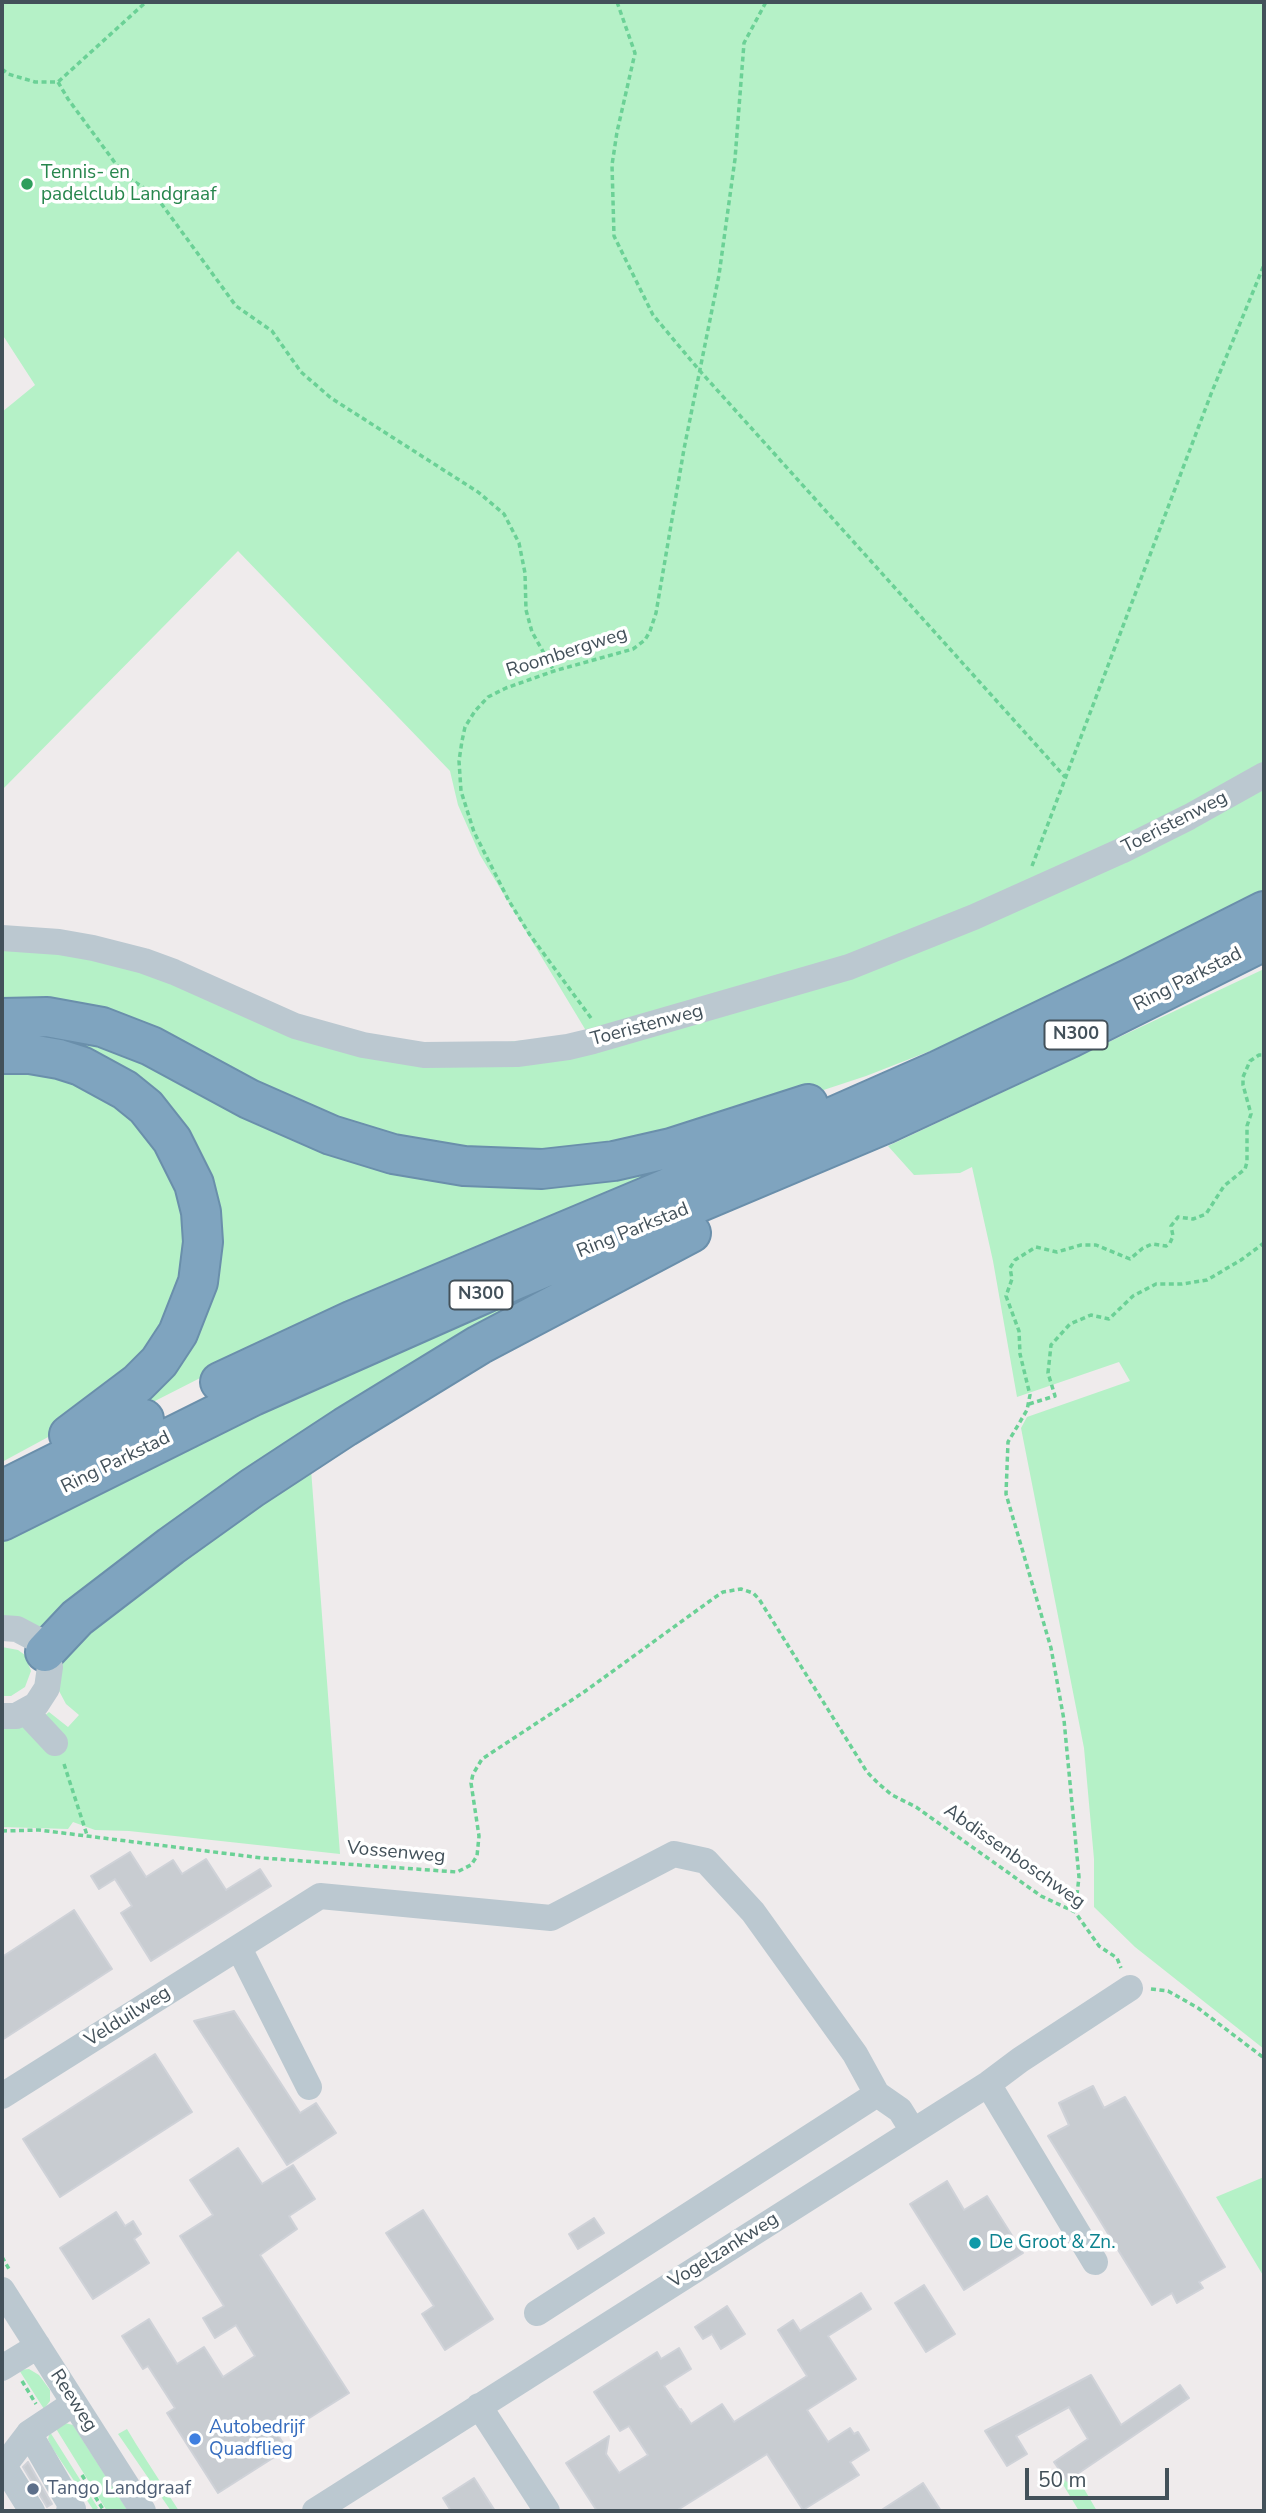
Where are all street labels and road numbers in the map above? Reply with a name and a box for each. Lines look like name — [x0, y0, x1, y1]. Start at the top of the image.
street label: Roombergweg — [504, 623, 630, 683]
street label: Toeristenweg — [1118, 787, 1232, 859]
street label: Ring Parkstad — [1130, 943, 1246, 1017]
street label: Toeristenweg — [588, 1000, 706, 1052]
road number: N300 — [1044, 1020, 1108, 1050]
street label: Ring Parkstad — [574, 1198, 692, 1264]
road number: N300 — [449, 1280, 512, 1310]
street label: Ring Parkstad — [58, 1427, 174, 1499]
street label: Abdissenboschweg — [939, 1800, 1089, 1914]
street label: Vossenweg — [346, 1837, 446, 1869]
street label: Velduilweg — [81, 1982, 175, 2052]
street label: Vogelzankweg — [665, 2208, 783, 2294]
street label: Reeweg — [44, 2366, 102, 2436]

